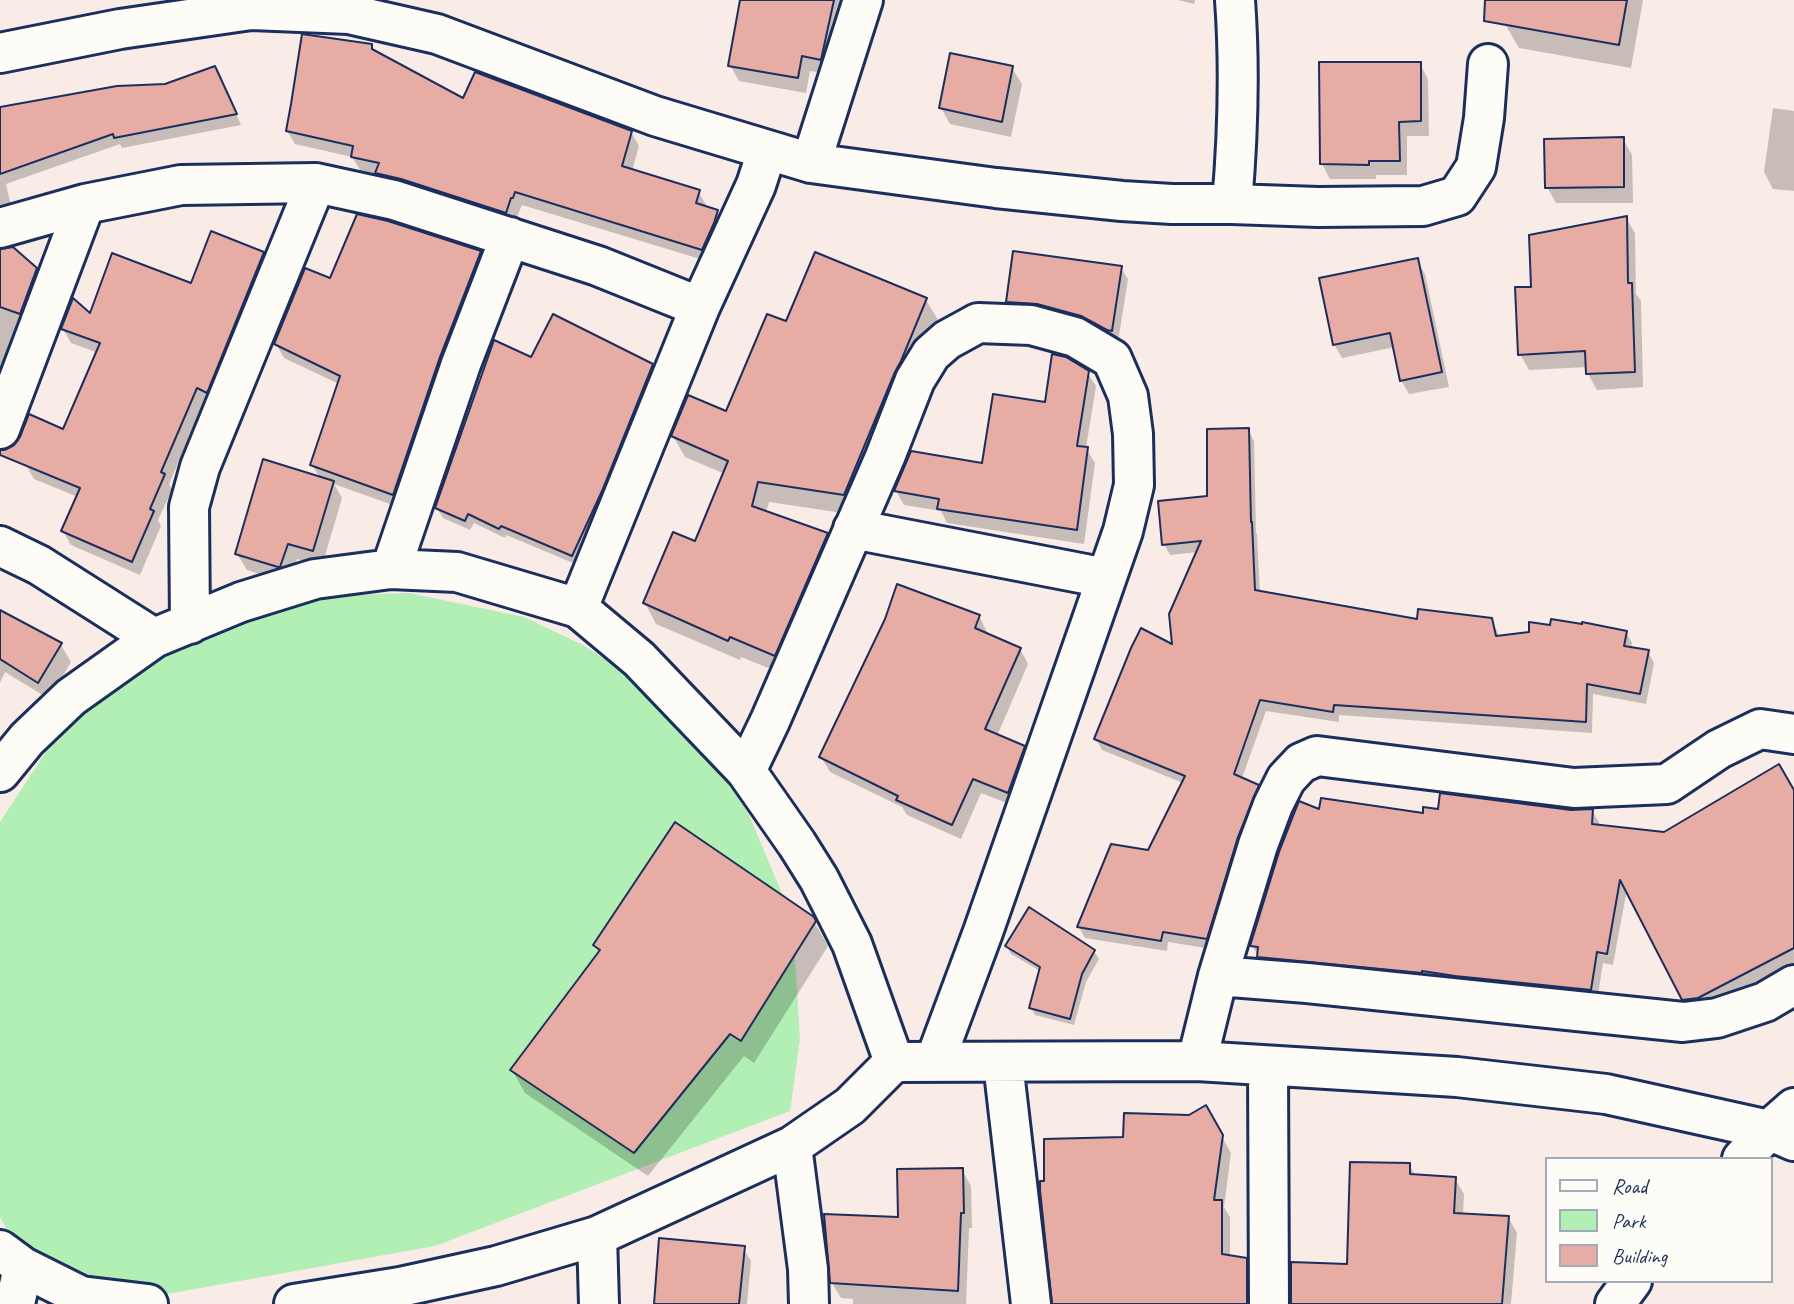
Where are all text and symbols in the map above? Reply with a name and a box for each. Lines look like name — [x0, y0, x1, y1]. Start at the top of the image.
legend — [1546, 1157, 1773, 1283]
text: Road — [1612, 1173, 1647, 1199]
text: Park — [1612, 1208, 1645, 1234]
text: Building — [1612, 1243, 1667, 1269]

